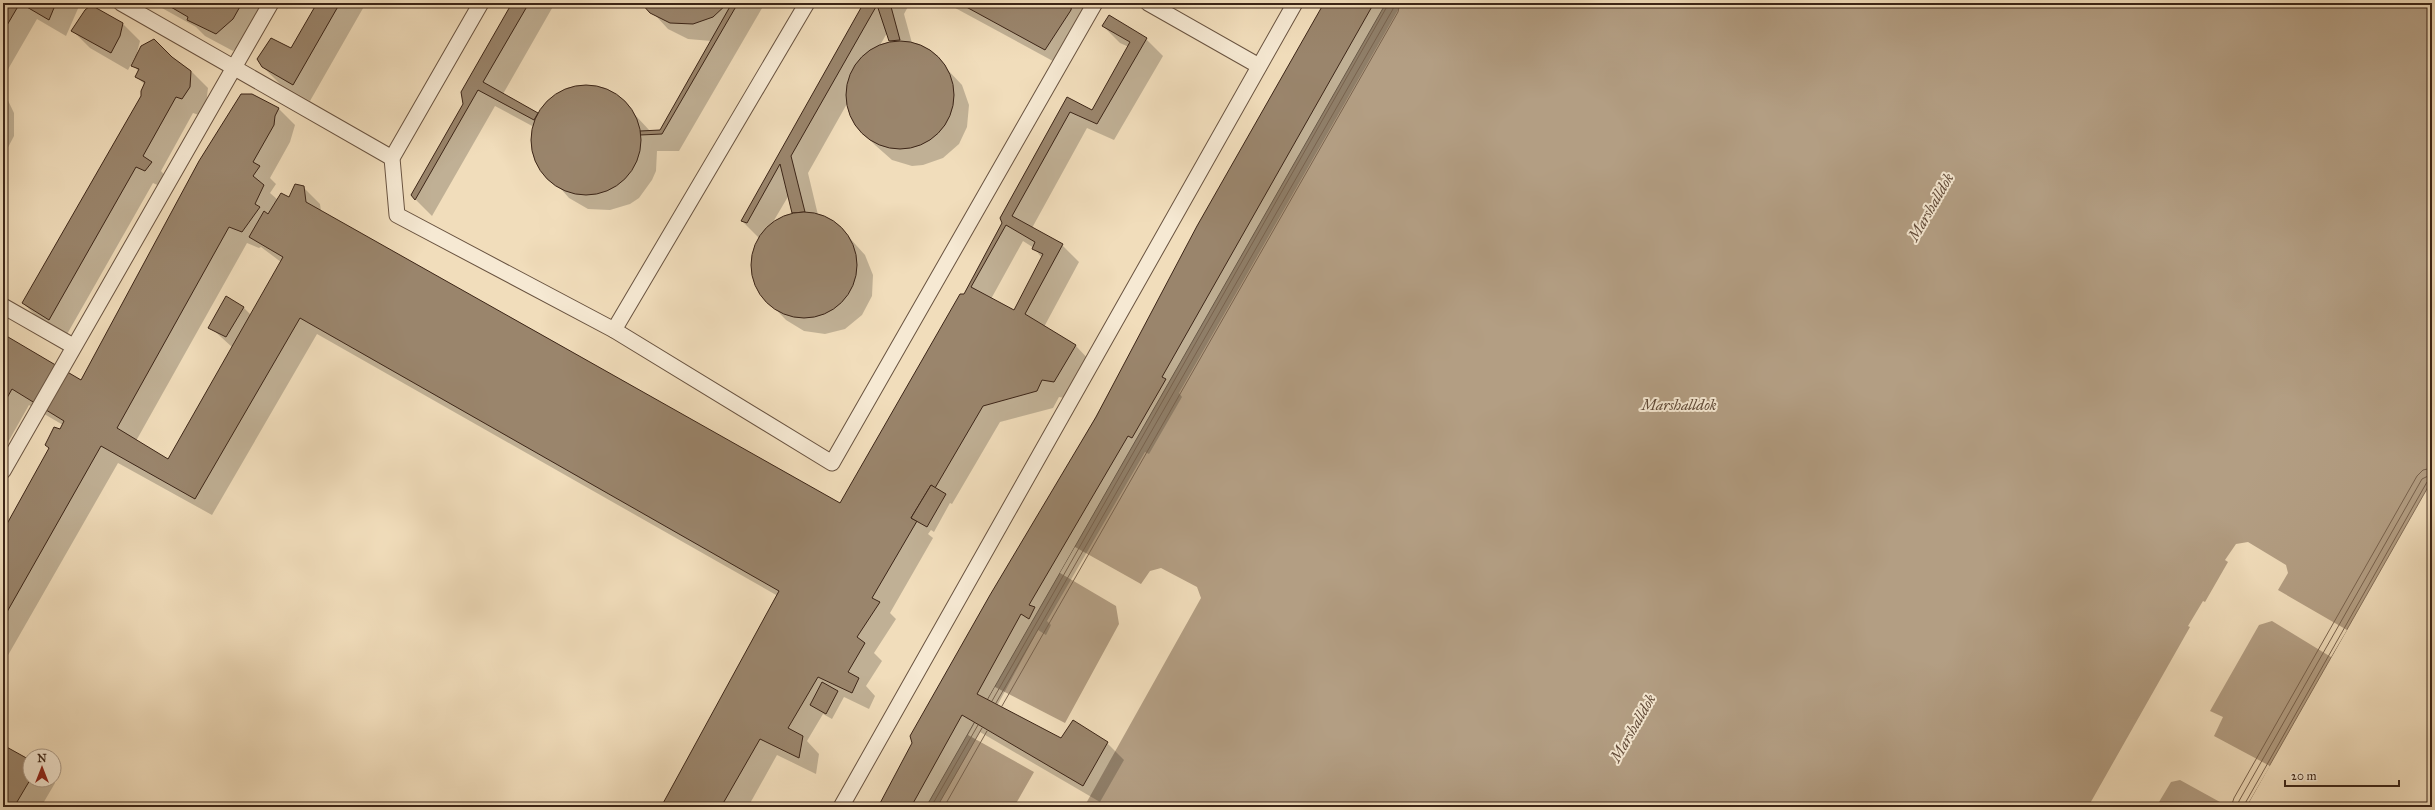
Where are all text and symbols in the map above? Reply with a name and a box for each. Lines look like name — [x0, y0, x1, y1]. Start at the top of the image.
water label: Marshalldok — [1903, 170, 1958, 246]
water label: Marshalldok — [1639, 396, 1717, 414]
water label: Marshalldok — [1605, 691, 1660, 767]
north arrow — [22, 748, 62, 788]
text: N — [37, 752, 47, 765]
scale bar — [2285, 762, 2399, 788]
text: 20 m — [2291, 769, 2317, 783]

